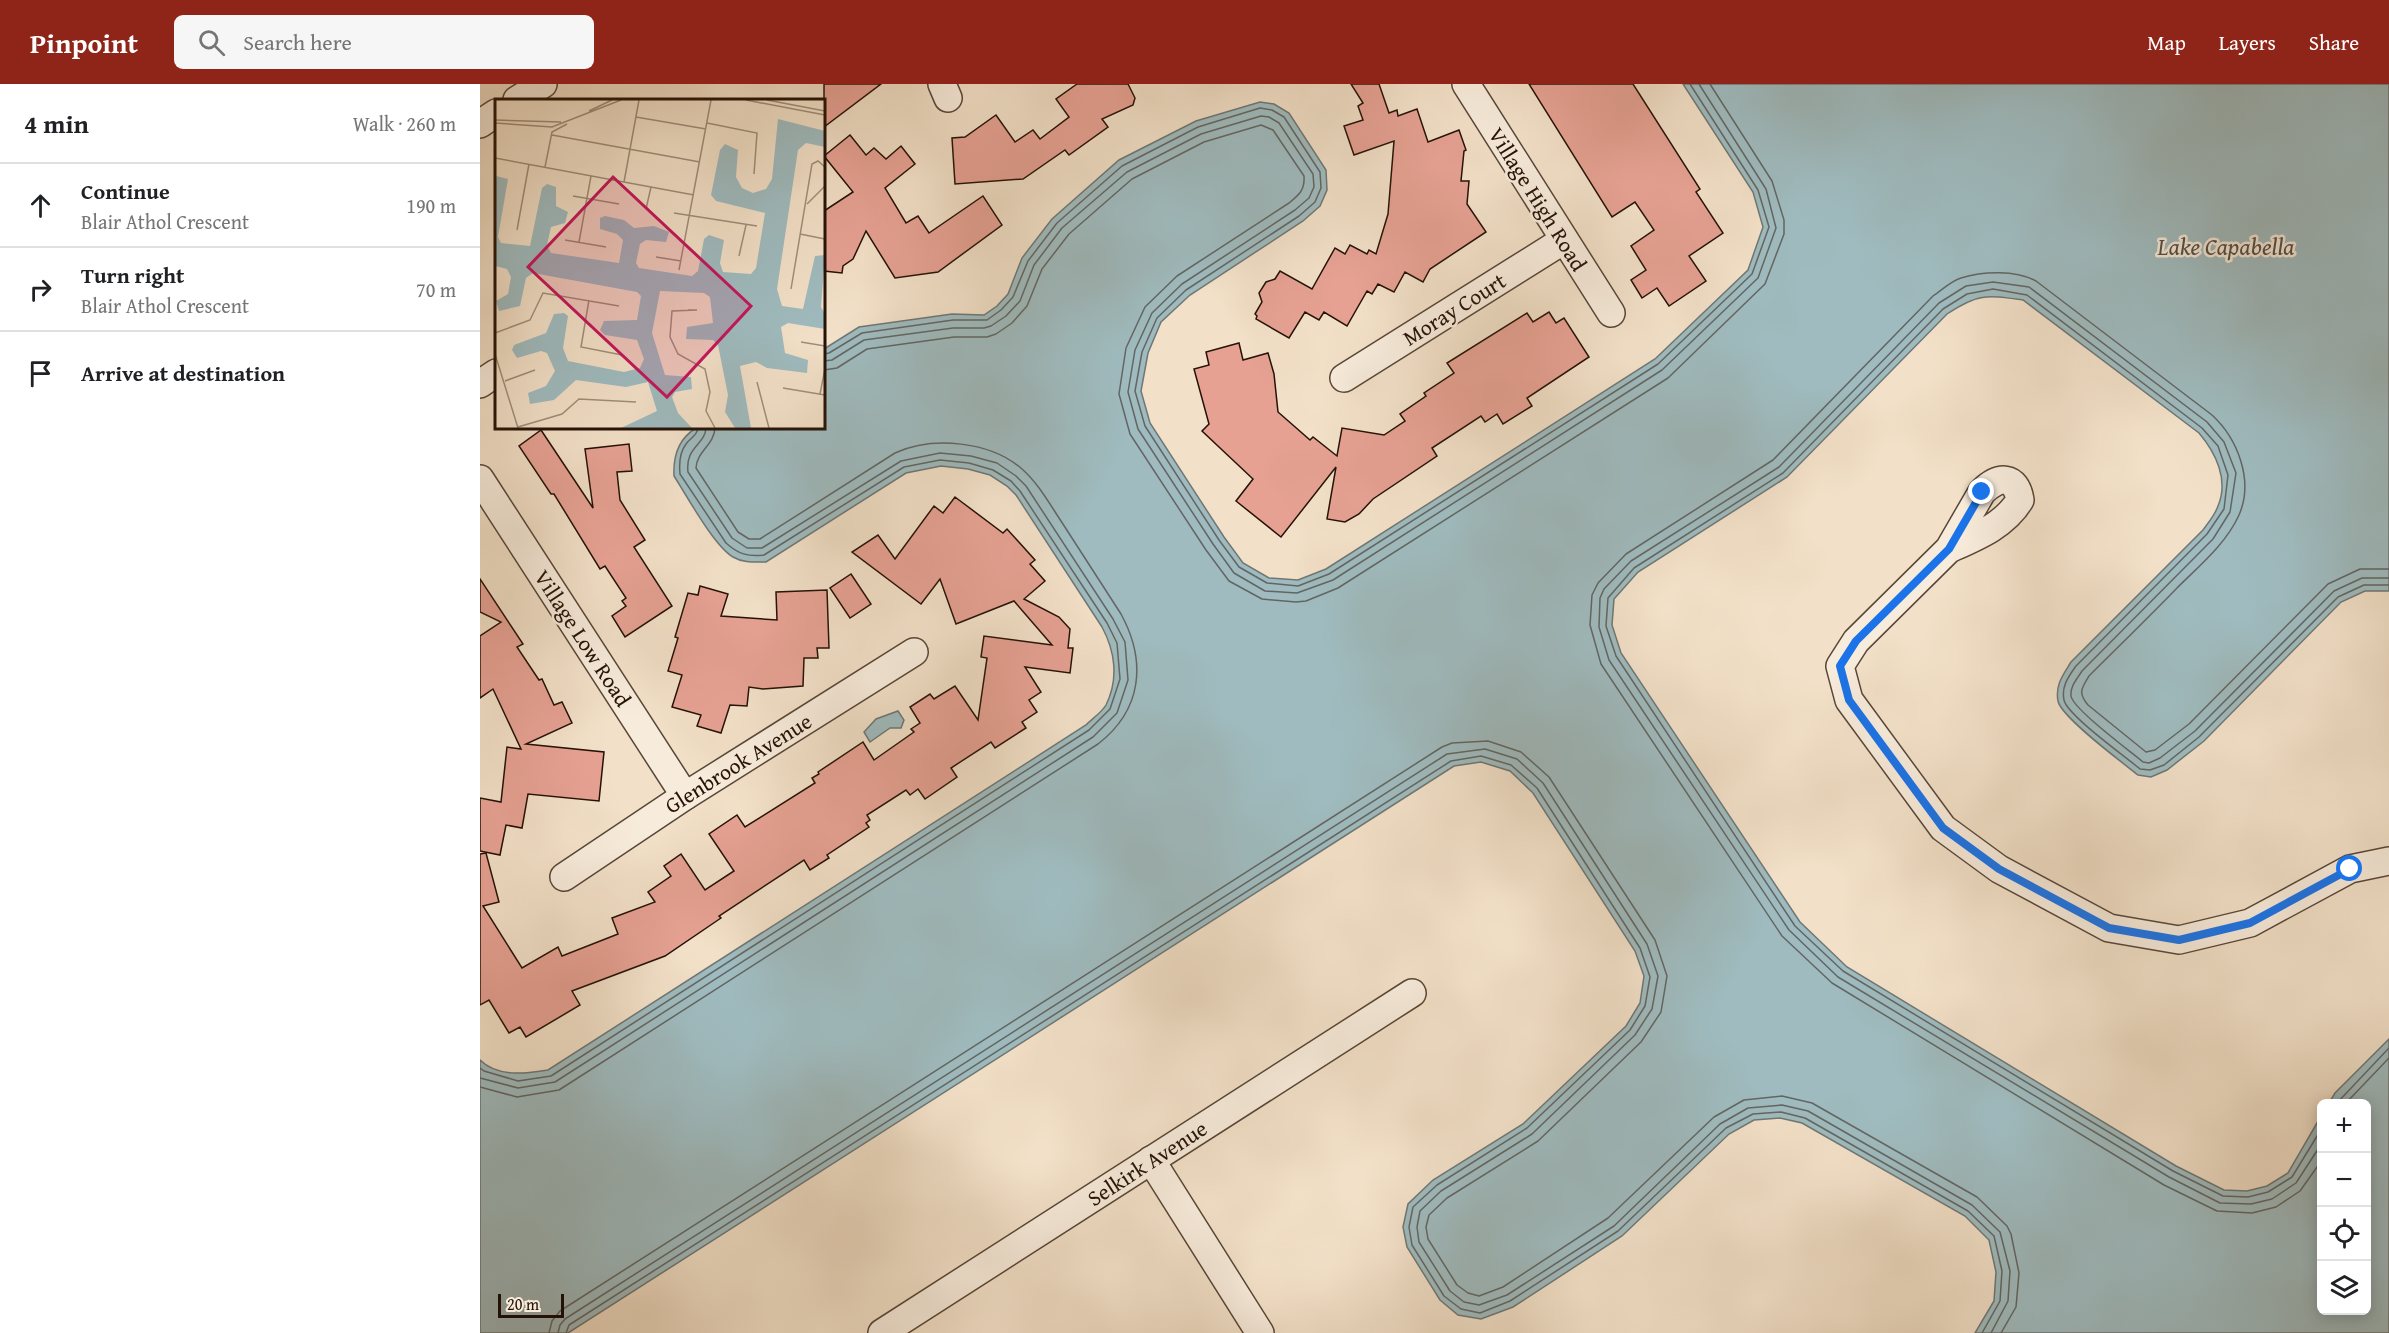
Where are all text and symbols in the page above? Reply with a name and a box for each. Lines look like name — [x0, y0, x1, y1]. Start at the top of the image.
search box — [174, 15, 594, 69]
text: Pinpoint — [30, 22, 138, 63]
icon: search — [195, 26, 228, 59]
text: Search here — [243, 26, 352, 58]
text: Map — [2147, 27, 2186, 58]
text: Layers — [2219, 27, 2276, 58]
text: Share — [2309, 27, 2359, 58]
inset map — [495, 99, 825, 429]
text: 4 min — [24, 104, 89, 143]
text: Walk · 260 m — [353, 109, 456, 138]
street label: Village High Road — [1481, 121, 1595, 277]
text: Continue — [81, 175, 170, 207]
icon: ahead — [24, 189, 57, 222]
text: 190 m — [406, 191, 456, 220]
text: Blair Athol Crescent — [81, 207, 249, 236]
water label: Lake Capabella — [2157, 229, 2294, 264]
text: Turn right — [81, 259, 184, 291]
street label: Moray Court — [1396, 265, 1512, 353]
icon: right — [24, 273, 57, 306]
text: 70 m — [416, 275, 456, 304]
text: Blair Athol Crescent — [81, 291, 249, 320]
icon: arrive — [24, 357, 57, 390]
text: Arrive at destination — [81, 357, 285, 389]
route end — [1968, 478, 1994, 504]
street label: Village Low Road — [527, 563, 639, 713]
street label: Glenbrook Avenue — [658, 705, 818, 821]
route start — [2336, 855, 2362, 881]
map controls — [2317, 1099, 2371, 1315]
button: + — [2317, 1099, 2371, 1153]
street label: Selkirk Avenue — [1081, 1112, 1213, 1214]
button: − — [2317, 1153, 2371, 1207]
button: locate — [2317, 1207, 2371, 1261]
button: layers — [2317, 1261, 2371, 1315]
scale bar — [498, 1291, 564, 1318]
text: 20 m — [507, 1292, 539, 1316]

